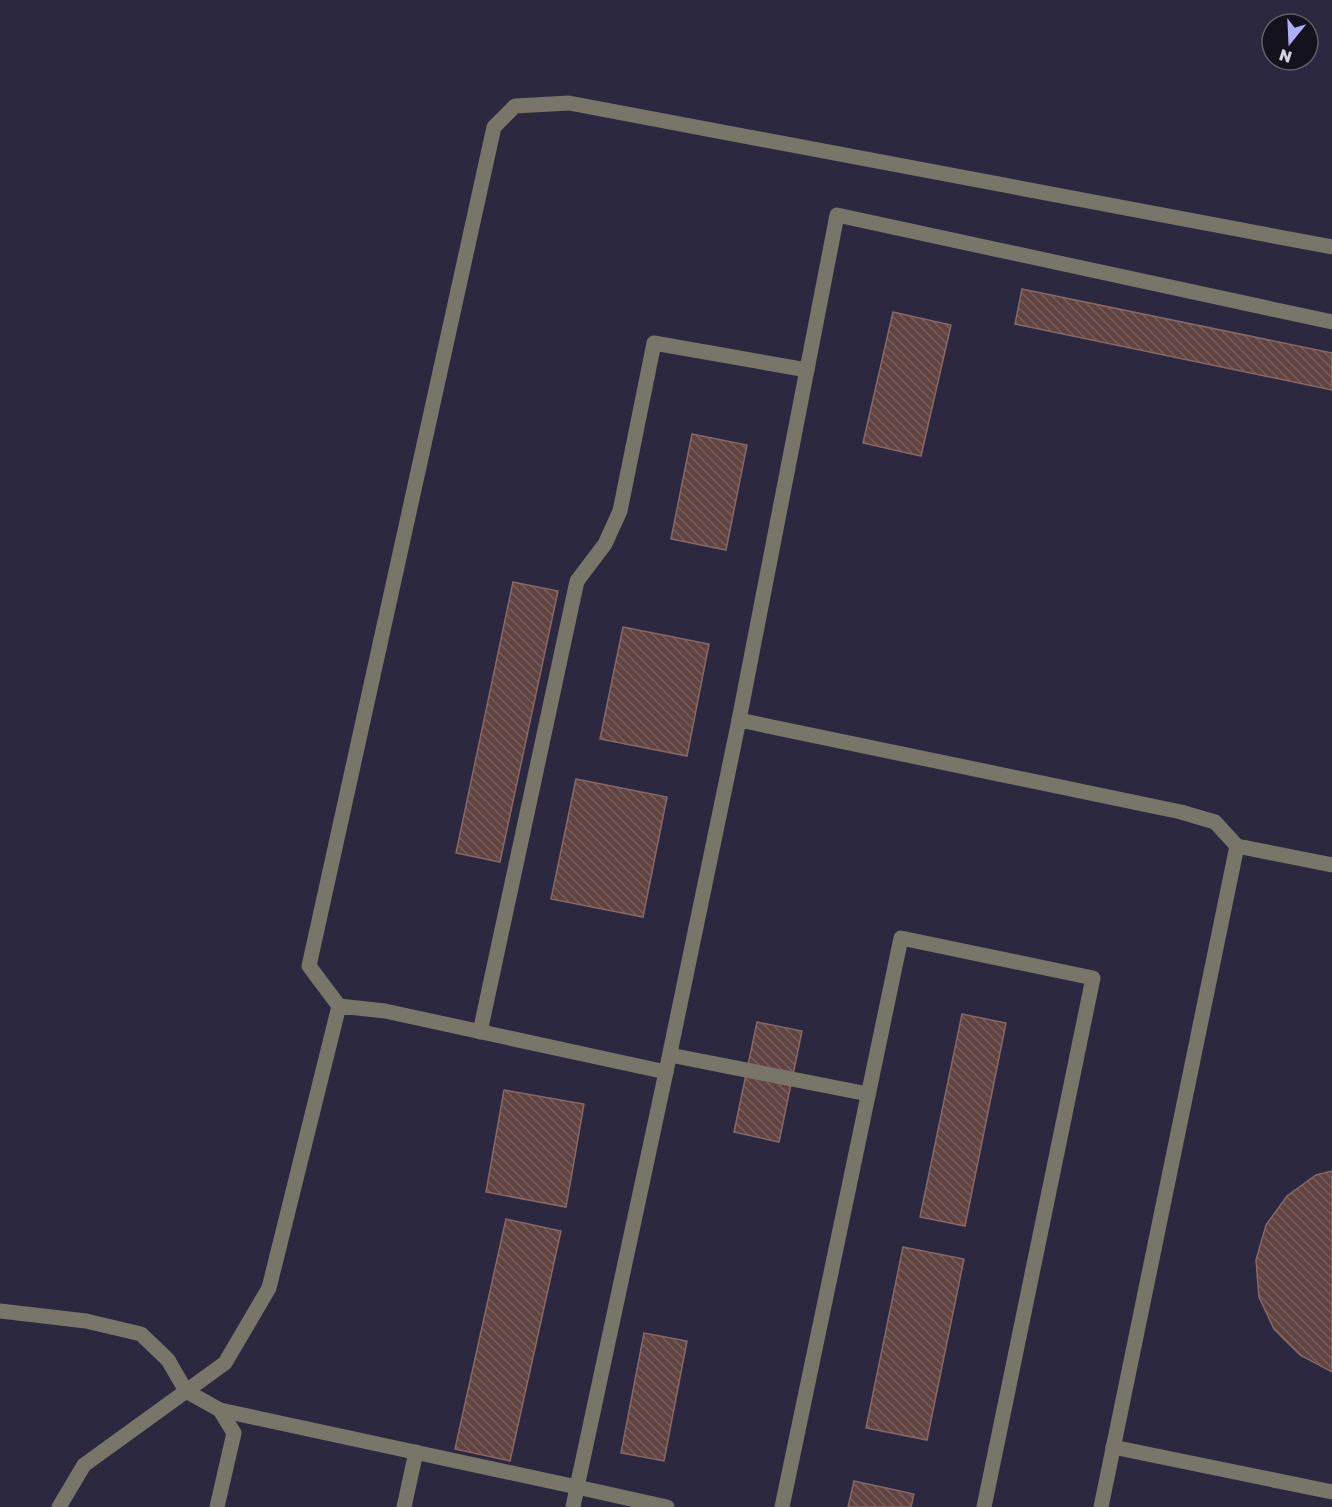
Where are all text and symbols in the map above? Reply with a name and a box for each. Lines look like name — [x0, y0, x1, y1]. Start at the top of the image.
north arrow — [1260, 12, 1320, 72]
text: N — [1276, 45, 1294, 68]

